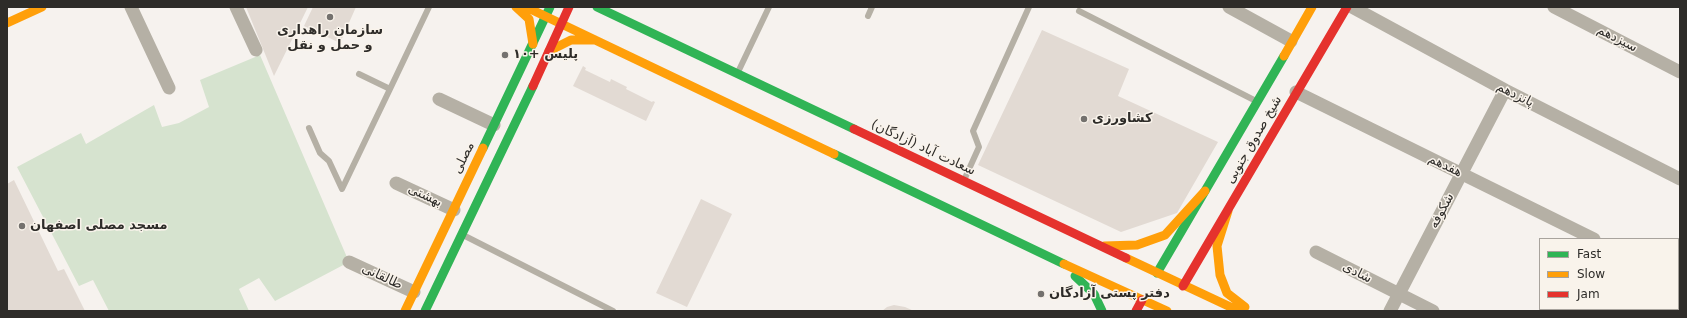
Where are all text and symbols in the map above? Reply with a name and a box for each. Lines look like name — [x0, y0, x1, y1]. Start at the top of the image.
marker: سازمان راهداری و حمل و نقل — [325, 12, 335, 22]
street label: سیزدهم — [1594, 22, 1640, 56]
place label: سازمان راهداری و حمل و نقل — [277, 23, 383, 54]
place label: پلیس +۱۰ — [513, 47, 578, 63]
marker: پلیس +۱۰ — [500, 50, 510, 60]
street label: پانزدهم — [1494, 79, 1536, 111]
street label: شیخ صدوق جنوبی — [1223, 93, 1285, 187]
place label: کشاورزی — [1092, 111, 1153, 127]
marker: کشاورزی — [1079, 114, 1089, 124]
street label: سعادت آباد (آزادگان) — [868, 117, 978, 179]
street label: مصلی — [450, 140, 478, 176]
street label: هفدهم — [1426, 151, 1464, 181]
street label: بهشتی — [405, 181, 445, 211]
street label: شکوفه — [1426, 191, 1458, 231]
place label: مسجد مصلی اصفهان — [30, 218, 167, 234]
marker: مسجد مصلی اصفهان — [17, 221, 27, 231]
legend — [1539, 238, 1679, 310]
text: Fast — [1577, 247, 1601, 261]
street label: شادی — [1340, 259, 1374, 287]
street label: طالقانی — [359, 261, 405, 293]
text: Slow — [1577, 267, 1605, 281]
place label: دفتر پستی آزادگان — [1049, 286, 1170, 302]
text: Jam — [1577, 287, 1600, 301]
marker: دفتر پستی آزادگان — [1036, 289, 1046, 299]

